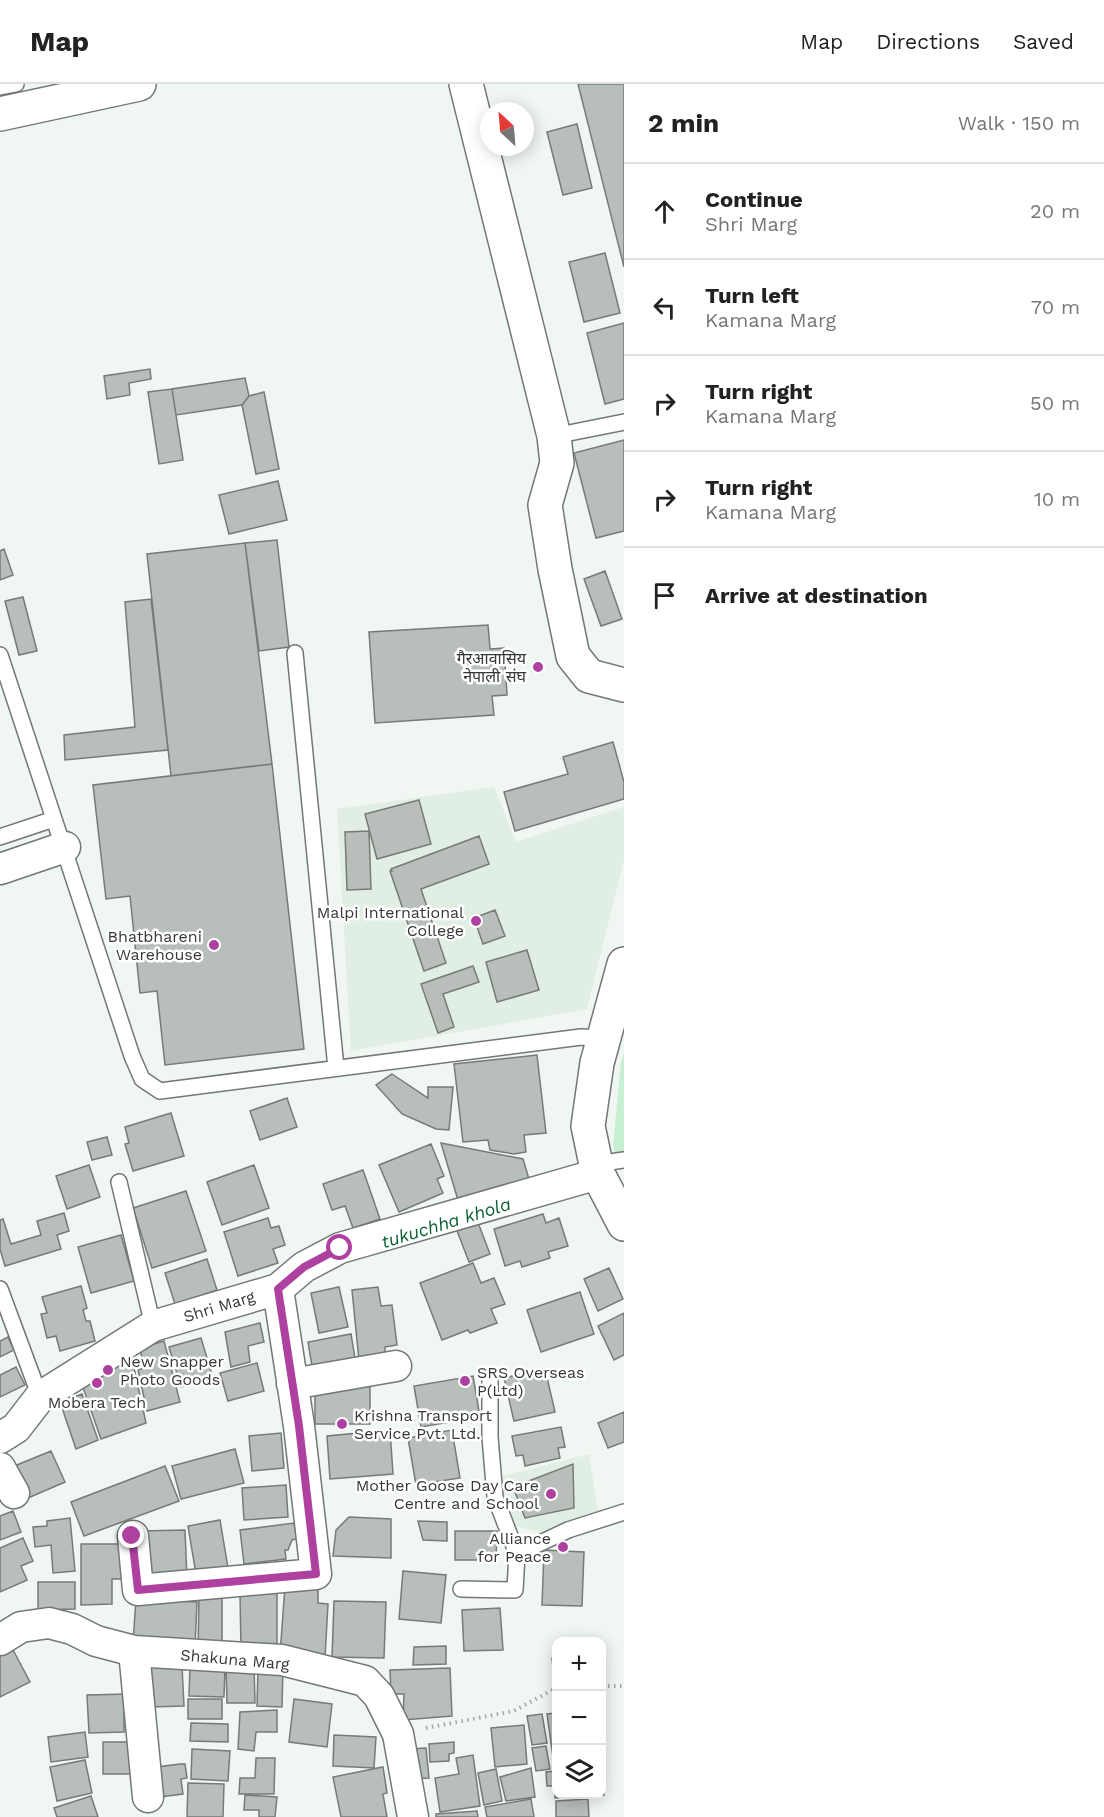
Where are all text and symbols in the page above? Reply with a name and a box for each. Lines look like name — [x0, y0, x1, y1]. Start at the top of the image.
text: Map — [30, 25, 89, 58]
text: Map — [800, 29, 843, 54]
text: Directions — [876, 29, 980, 54]
text: Saved — [1013, 29, 1074, 54]
north arrow — [480, 102, 534, 156]
text: 2 min — [648, 108, 719, 138]
text: Walk · 150 m — [958, 111, 1080, 135]
text: Continue — [705, 187, 803, 212]
icon: ahead — [648, 195, 681, 228]
text: 20 m — [1030, 199, 1080, 223]
text: Shri Marg — [705, 212, 797, 236]
text: Turn left — [705, 283, 799, 308]
icon: left — [648, 291, 681, 324]
text: 70 m — [1031, 295, 1080, 319]
text: Kamana Marg — [705, 308, 836, 332]
text: Turn right — [705, 379, 812, 404]
icon: right — [648, 387, 681, 420]
text: 50 m — [1030, 391, 1080, 415]
text: Kamana Marg — [705, 404, 836, 428]
text: Turn right — [705, 475, 812, 500]
icon: right — [648, 483, 681, 516]
text: 10 m — [1034, 487, 1080, 511]
text: Kamana Marg — [705, 500, 836, 524]
icon: arrive — [648, 579, 681, 612]
text: Arrive at destination — [705, 583, 928, 608]
place label: गैरआवासिय नेपाली संघ — [457, 649, 527, 686]
marker: गैरआवासिय नेपाली संघ — [531, 660, 545, 674]
place label: Malpi International College — [317, 903, 464, 940]
marker: Malpi International College — [469, 914, 483, 928]
place label: Bhatbhareni Warehouse — [108, 927, 202, 964]
marker: Bhatbhareni Warehouse — [207, 938, 221, 952]
water label: tukuchha khola — [379, 1193, 513, 1252]
route start — [326, 1234, 352, 1260]
street label: Shri Marg — [181, 1286, 258, 1326]
place label: New Snapper Photo Goods — [120, 1352, 225, 1389]
marker: New Snapper Photo Goods — [101, 1363, 115, 1377]
place label: SRS Overseas P(Ltd) — [477, 1363, 584, 1400]
marker: SRS Overseas P(Ltd) — [458, 1374, 472, 1388]
marker: Mobera Tech — [90, 1376, 104, 1390]
place label: Mobera Tech — [48, 1393, 146, 1412]
place label: Krishna Transport Service Pvt. Ltd. — [354, 1406, 492, 1443]
marker: Krishna Transport Service Pvt. Ltd. — [335, 1417, 349, 1431]
place label: Mother Goose Day Care Centre and School — [356, 1476, 539, 1513]
marker: Mother Goose Day Care Centre and School — [544, 1487, 558, 1501]
route end — [118, 1522, 144, 1548]
place label: Alliance for Peace — [478, 1529, 551, 1566]
marker: Alliance for Peace — [556, 1540, 570, 1554]
map controls — [552, 1637, 606, 1799]
button: + — [552, 1637, 606, 1691]
street label: Shakuna Marg — [180, 1645, 291, 1674]
button: − — [552, 1691, 606, 1745]
button: layers — [552, 1745, 606, 1799]

